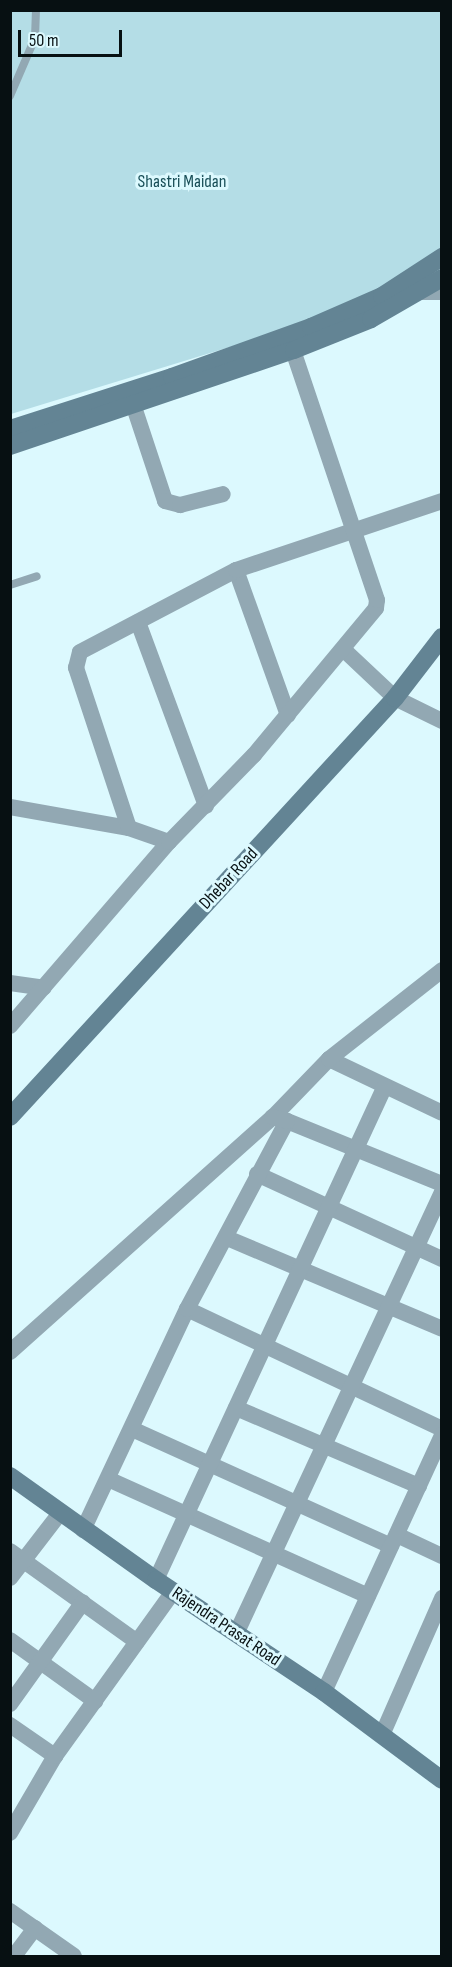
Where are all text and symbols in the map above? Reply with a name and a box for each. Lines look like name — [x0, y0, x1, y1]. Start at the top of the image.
scale bar — [21, 18, 124, 56]
text: 50 m — [29, 30, 59, 51]
park label: Shastri Maidan — [138, 171, 226, 193]
street label: Dhebar Road — [195, 844, 263, 914]
street label: Rajendra Prasat Road — [168, 1583, 284, 1671]

